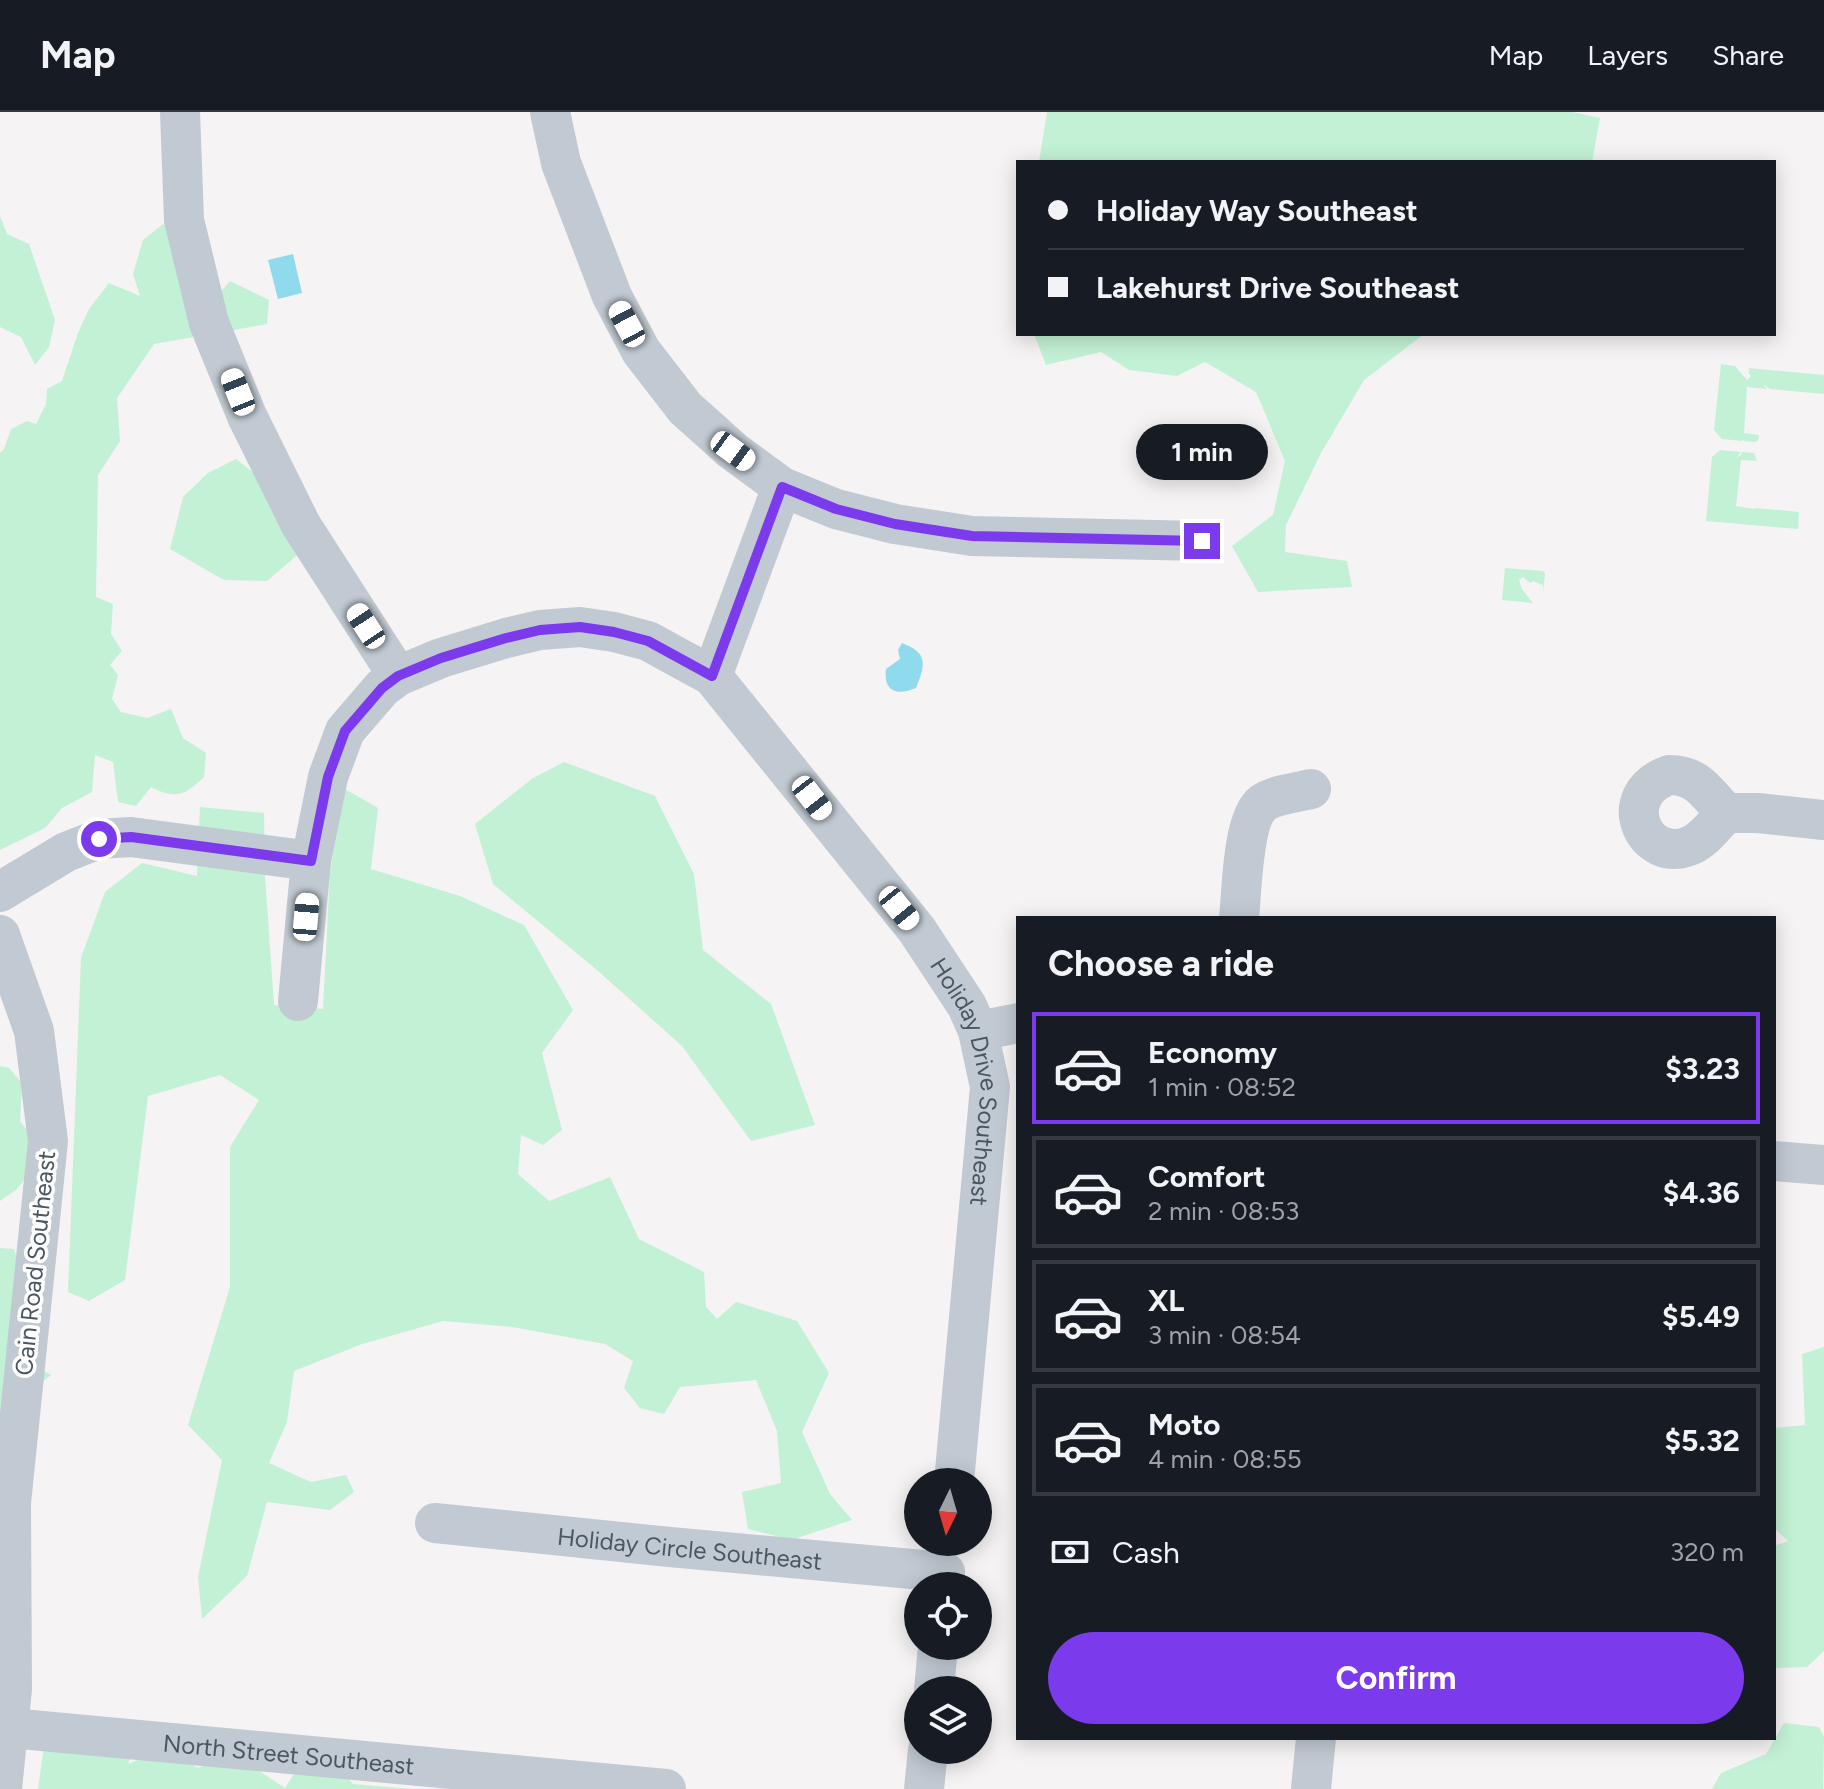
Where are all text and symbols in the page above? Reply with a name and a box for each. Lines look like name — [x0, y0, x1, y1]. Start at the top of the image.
text: Map — [40, 32, 116, 78]
text: Map — [1489, 38, 1543, 72]
text: Layers — [1587, 38, 1668, 72]
text: Share — [1712, 38, 1784, 72]
text: Holiday Way Southeast — [1096, 192, 1418, 229]
text: Lakehurst Drive Southeast — [1096, 269, 1459, 306]
car — [605, 297, 649, 351]
car — [218, 365, 258, 419]
callout: 1 min — [1136, 425, 1268, 481]
car — [707, 427, 759, 475]
text: 1 min — [1171, 436, 1233, 468]
route end — [1184, 523, 1220, 559]
car — [343, 599, 389, 653]
car — [788, 772, 836, 824]
route start — [81, 821, 117, 857]
car — [875, 882, 923, 934]
car — [292, 892, 320, 942]
text: Choose a ride — [1048, 942, 1274, 985]
street label: Holiday Drive Southeast — [925, 952, 1005, 1207]
icon: car — [1052, 1032, 1124, 1104]
text: Economy — [1148, 1034, 1277, 1071]
text: $3.23 — [1665, 1050, 1740, 1087]
text: 1 min · 08:52 — [1148, 1071, 1296, 1103]
street label: Cain Road Southeast — [9, 1149, 61, 1377]
icon: car — [1052, 1156, 1124, 1228]
text: Comfort — [1148, 1158, 1266, 1195]
text: $4.36 — [1663, 1174, 1740, 1211]
text: 2 min · 08:53 — [1148, 1195, 1299, 1227]
icon: car — [1052, 1280, 1124, 1352]
text: XL — [1148, 1282, 1184, 1319]
text: $5.49 — [1662, 1298, 1740, 1335]
text: 3 min · 08:54 — [1148, 1319, 1301, 1351]
icon: car — [1052, 1404, 1124, 1476]
text: Moto — [1148, 1406, 1220, 1443]
text: $5.32 — [1664, 1422, 1740, 1459]
text: 4 min · 08:55 — [1148, 1443, 1302, 1475]
north arrow — [904, 1468, 992, 1556]
map controls — [904, 1468, 992, 1764]
street label: Holiday Circle Southeast — [556, 1521, 823, 1575]
icon: cash — [1048, 1530, 1092, 1574]
text: Cash — [1112, 1534, 1180, 1571]
text: 320 m — [1670, 1536, 1744, 1568]
button: locate — [904, 1572, 992, 1660]
button: Confirm — [1048, 1632, 1744, 1724]
button: layers — [904, 1676, 992, 1764]
street label: North Street Southeast — [162, 1728, 416, 1780]

